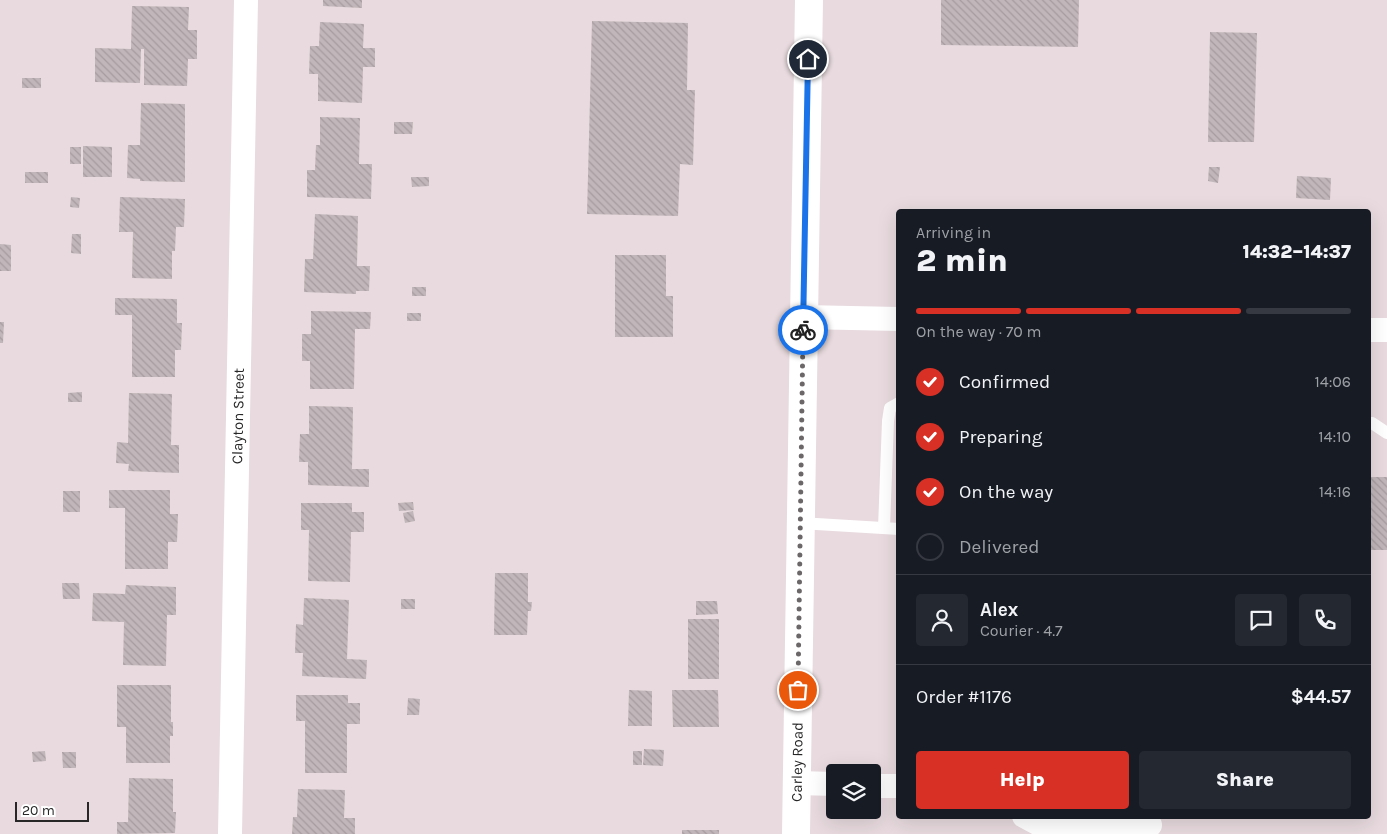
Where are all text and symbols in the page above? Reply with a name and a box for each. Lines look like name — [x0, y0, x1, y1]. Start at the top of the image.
pin — [787, 38, 829, 80]
icon: home — [794, 45, 822, 73]
text: Arriving in — [916, 223, 991, 242]
text: 14:32–14:37 — [1243, 241, 1351, 263]
text: 2 min — [916, 242, 1008, 279]
courier — [778, 305, 828, 355]
icon: bike — [789, 316, 817, 344]
text: On the way · 70 m — [916, 322, 1042, 341]
street label: Clayton Street — [228, 367, 248, 464]
icon: check — [916, 368, 944, 396]
text: Confirmed — [959, 371, 1050, 393]
text: 14:06 — [1314, 372, 1351, 391]
icon: check — [916, 423, 944, 451]
text: Preparing — [959, 426, 1042, 448]
text: 14:10 — [1318, 427, 1351, 446]
icon: check — [916, 478, 944, 506]
text: On the way — [959, 481, 1053, 503]
text: 14:16 — [1319, 482, 1351, 501]
text: Delivered — [959, 536, 1039, 558]
button: person — [916, 594, 968, 646]
button: chat — [1235, 594, 1287, 646]
button: phone — [1299, 594, 1351, 646]
text: Alex — [980, 599, 1018, 621]
text: Courier · 4.7 — [980, 621, 1063, 640]
pin — [777, 669, 819, 711]
icon: bag — [784, 676, 812, 704]
text: Order #1176 — [916, 686, 1012, 708]
text: $44.57 — [1291, 686, 1351, 708]
street label: Carley Road — [788, 722, 807, 802]
button: Help — [916, 751, 1129, 809]
button: Share — [1139, 751, 1351, 809]
map controls — [826, 764, 881, 819]
button: layers — [826, 764, 881, 819]
scale bar — [15, 799, 89, 822]
text: 20 m — [22, 802, 55, 819]

